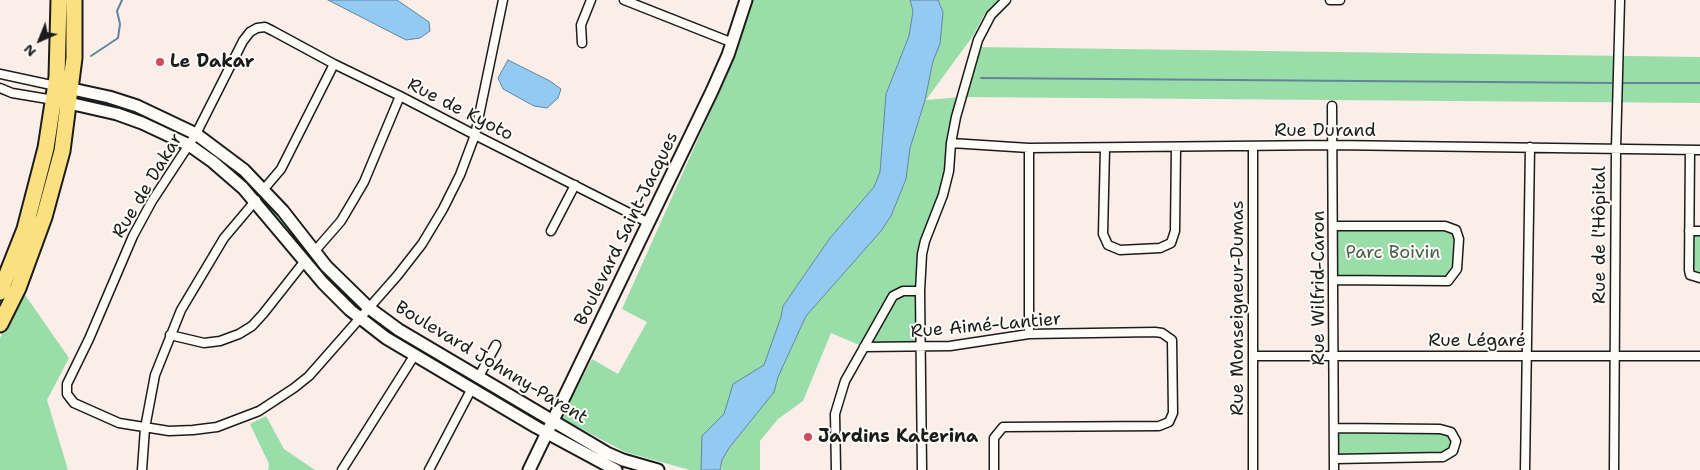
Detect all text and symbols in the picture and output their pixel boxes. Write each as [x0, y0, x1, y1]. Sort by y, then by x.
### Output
north arrow [15, 15, 65, 65]
text: N [19, 40, 40, 61]
place label: Le Dakar [170, 51, 254, 73]
marker: Le Dakar [154, 56, 166, 68]
street label: Rue de Kyoto [403, 74, 517, 146]
street label: Rue Durand [1274, 120, 1376, 142]
street label: Boulevard Saint-Jacques [571, 129, 683, 329]
street label: Rue de Dakar [108, 130, 188, 242]
street label: Rue de l'Hôpital [1589, 166, 1611, 304]
street label: Rue Monseigneur-Dumas [1227, 200, 1249, 416]
street label: Rue Wilfrid-Caron [1308, 211, 1330, 365]
park label: Parc Boivin [1346, 242, 1440, 264]
street label: Boulevard Johnny-Parent [391, 297, 591, 429]
street label: Rue Aimé-Lantier [910, 309, 1062, 343]
street label: Rue Légaré [1428, 330, 1526, 352]
place label: Jardins Katerina [818, 426, 978, 448]
marker: Jardins Katerina [802, 431, 814, 443]

